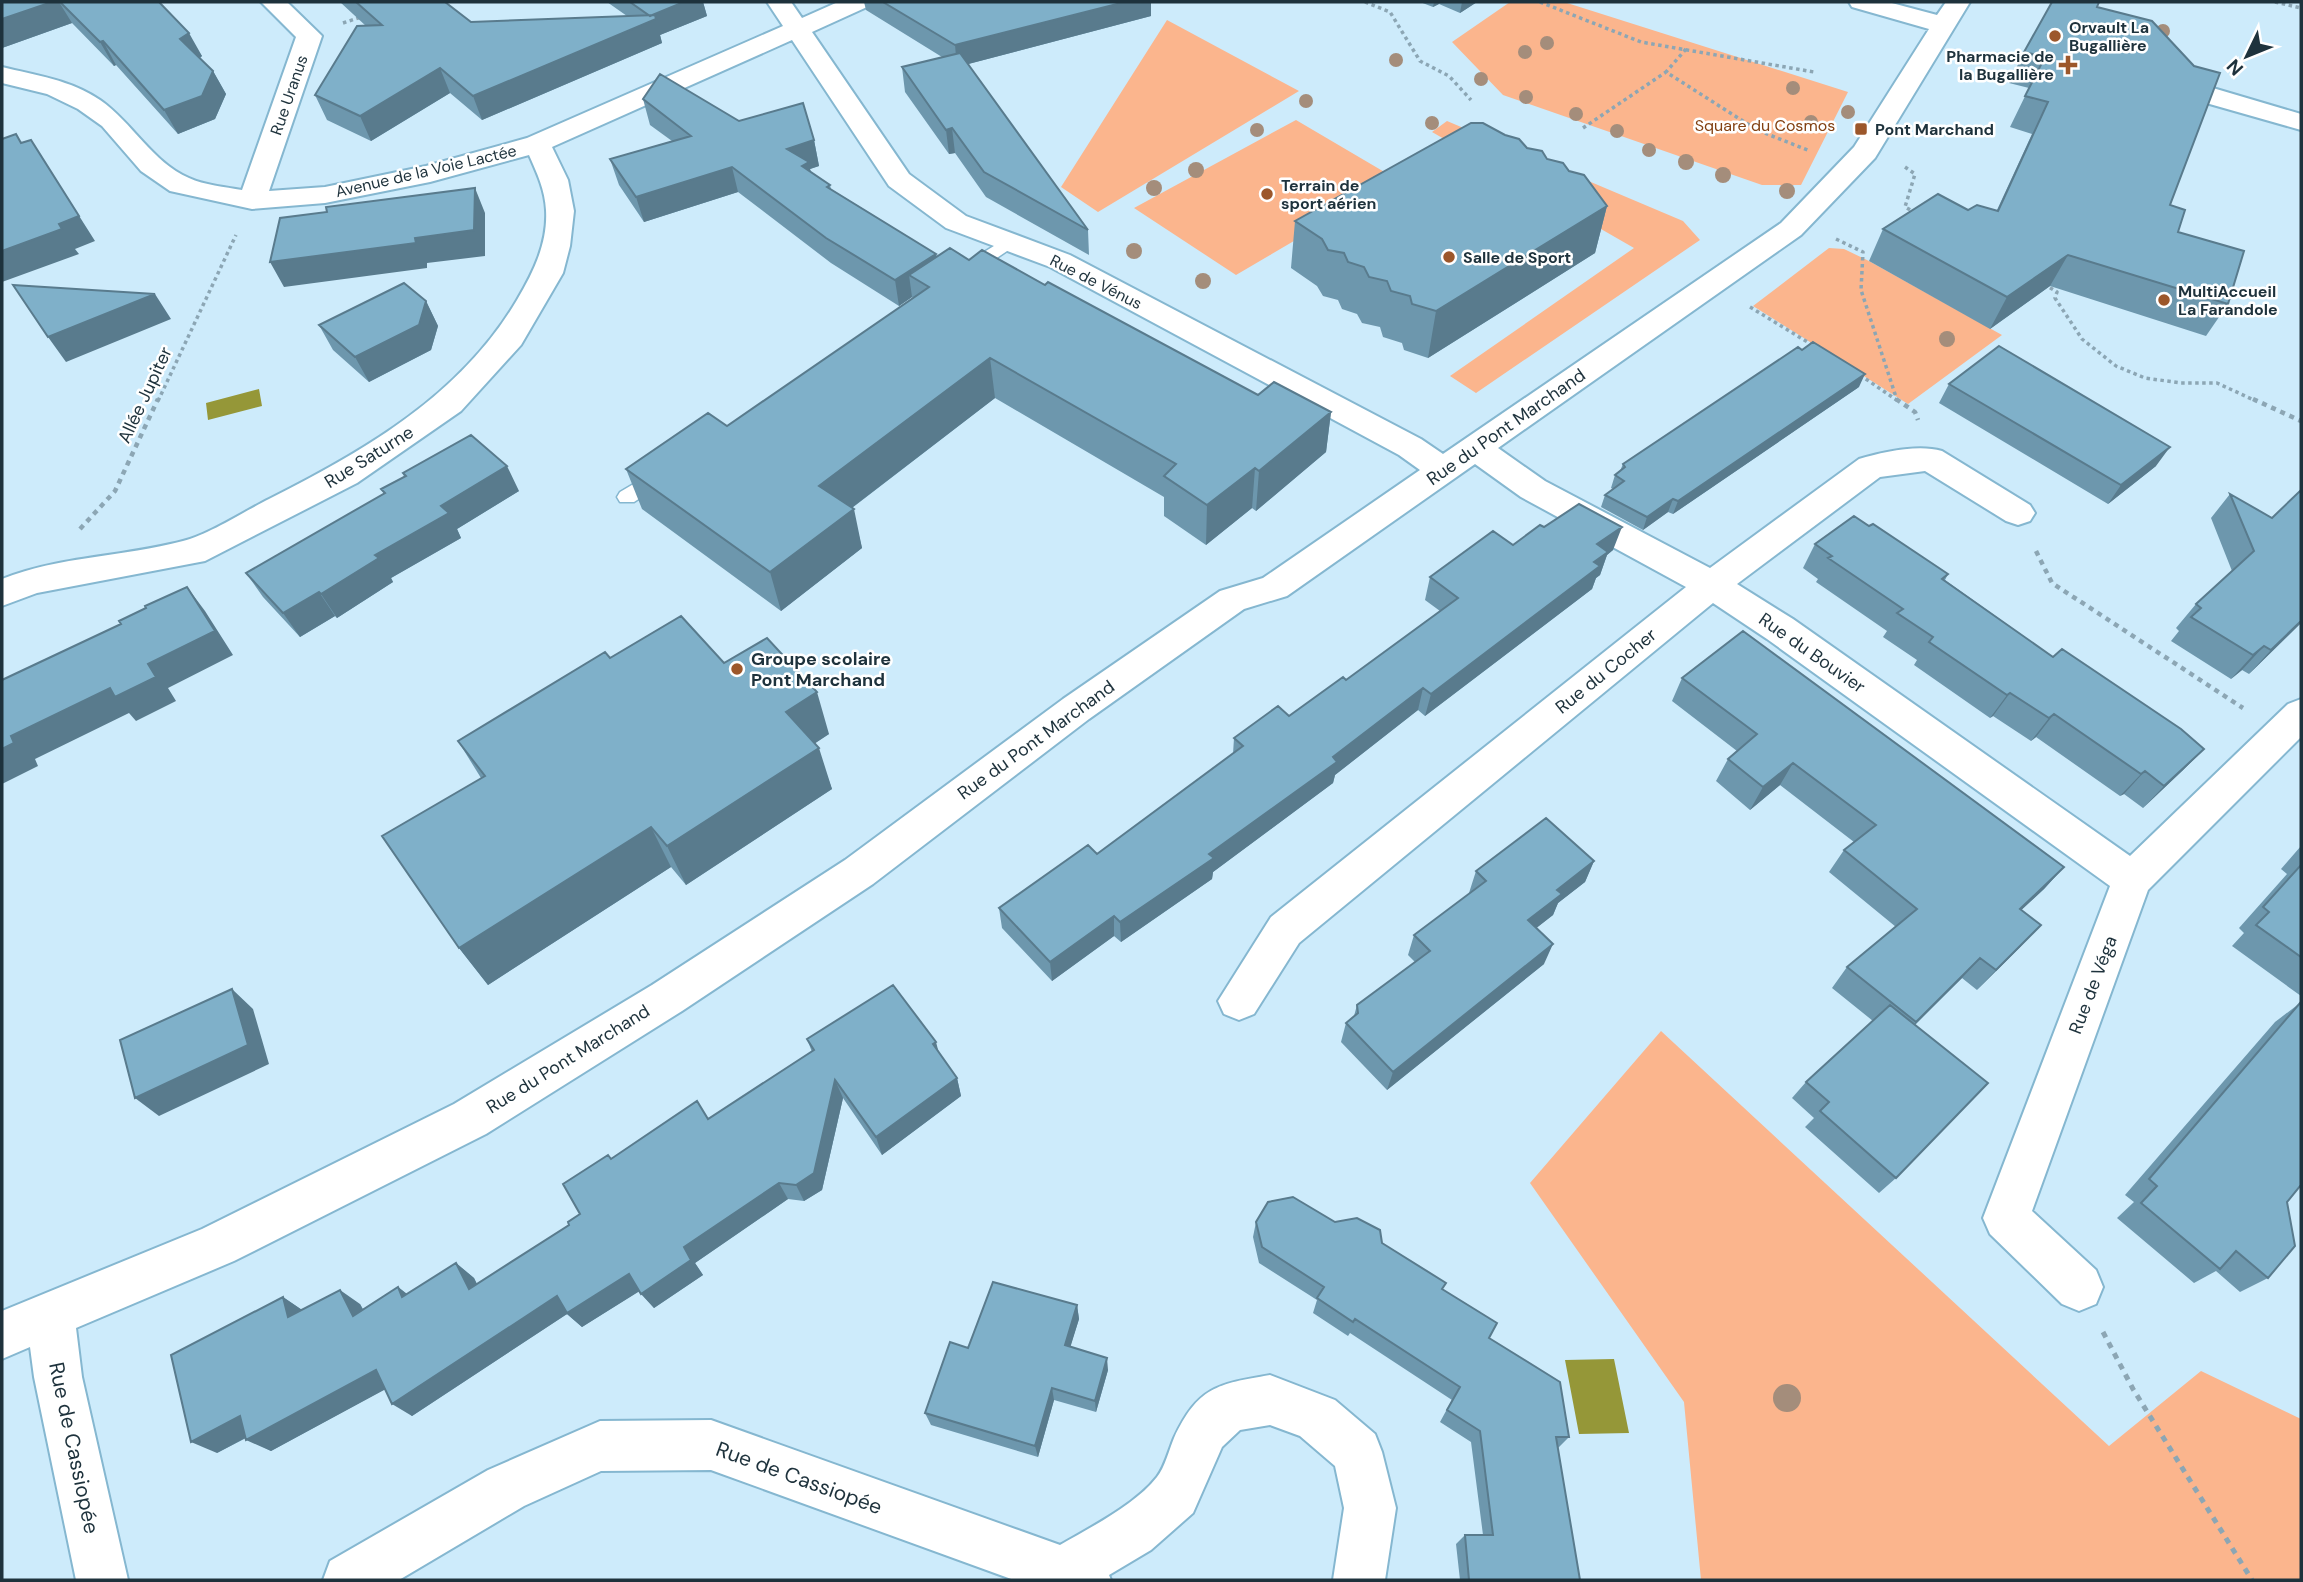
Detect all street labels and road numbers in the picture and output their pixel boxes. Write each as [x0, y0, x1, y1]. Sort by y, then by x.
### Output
street label: Rue Uranus [265, 52, 313, 138]
street label: Avenue de la Voie Lactée [333, 140, 519, 202]
street label: Rue de Vénus [1046, 250, 1146, 314]
street label: Allée Jupiter [112, 343, 178, 447]
street label: Rue du Pont Marchand [1422, 363, 1590, 491]
street label: Rue Saturne [320, 420, 418, 494]
street label: Rue du Bouvier [1754, 607, 1870, 699]
street label: Rue du Cocher [1550, 623, 1662, 719]
street label: Rue du Pont Marchand [953, 675, 1119, 805]
street label: Rue de Véga [2063, 933, 2123, 1037]
street label: Rue du Pont Marchand [482, 999, 654, 1119]
street label: Rue de Cassiopée [42, 1360, 106, 1536]
street label: Rue de Cassiopée [712, 1435, 886, 1521]

